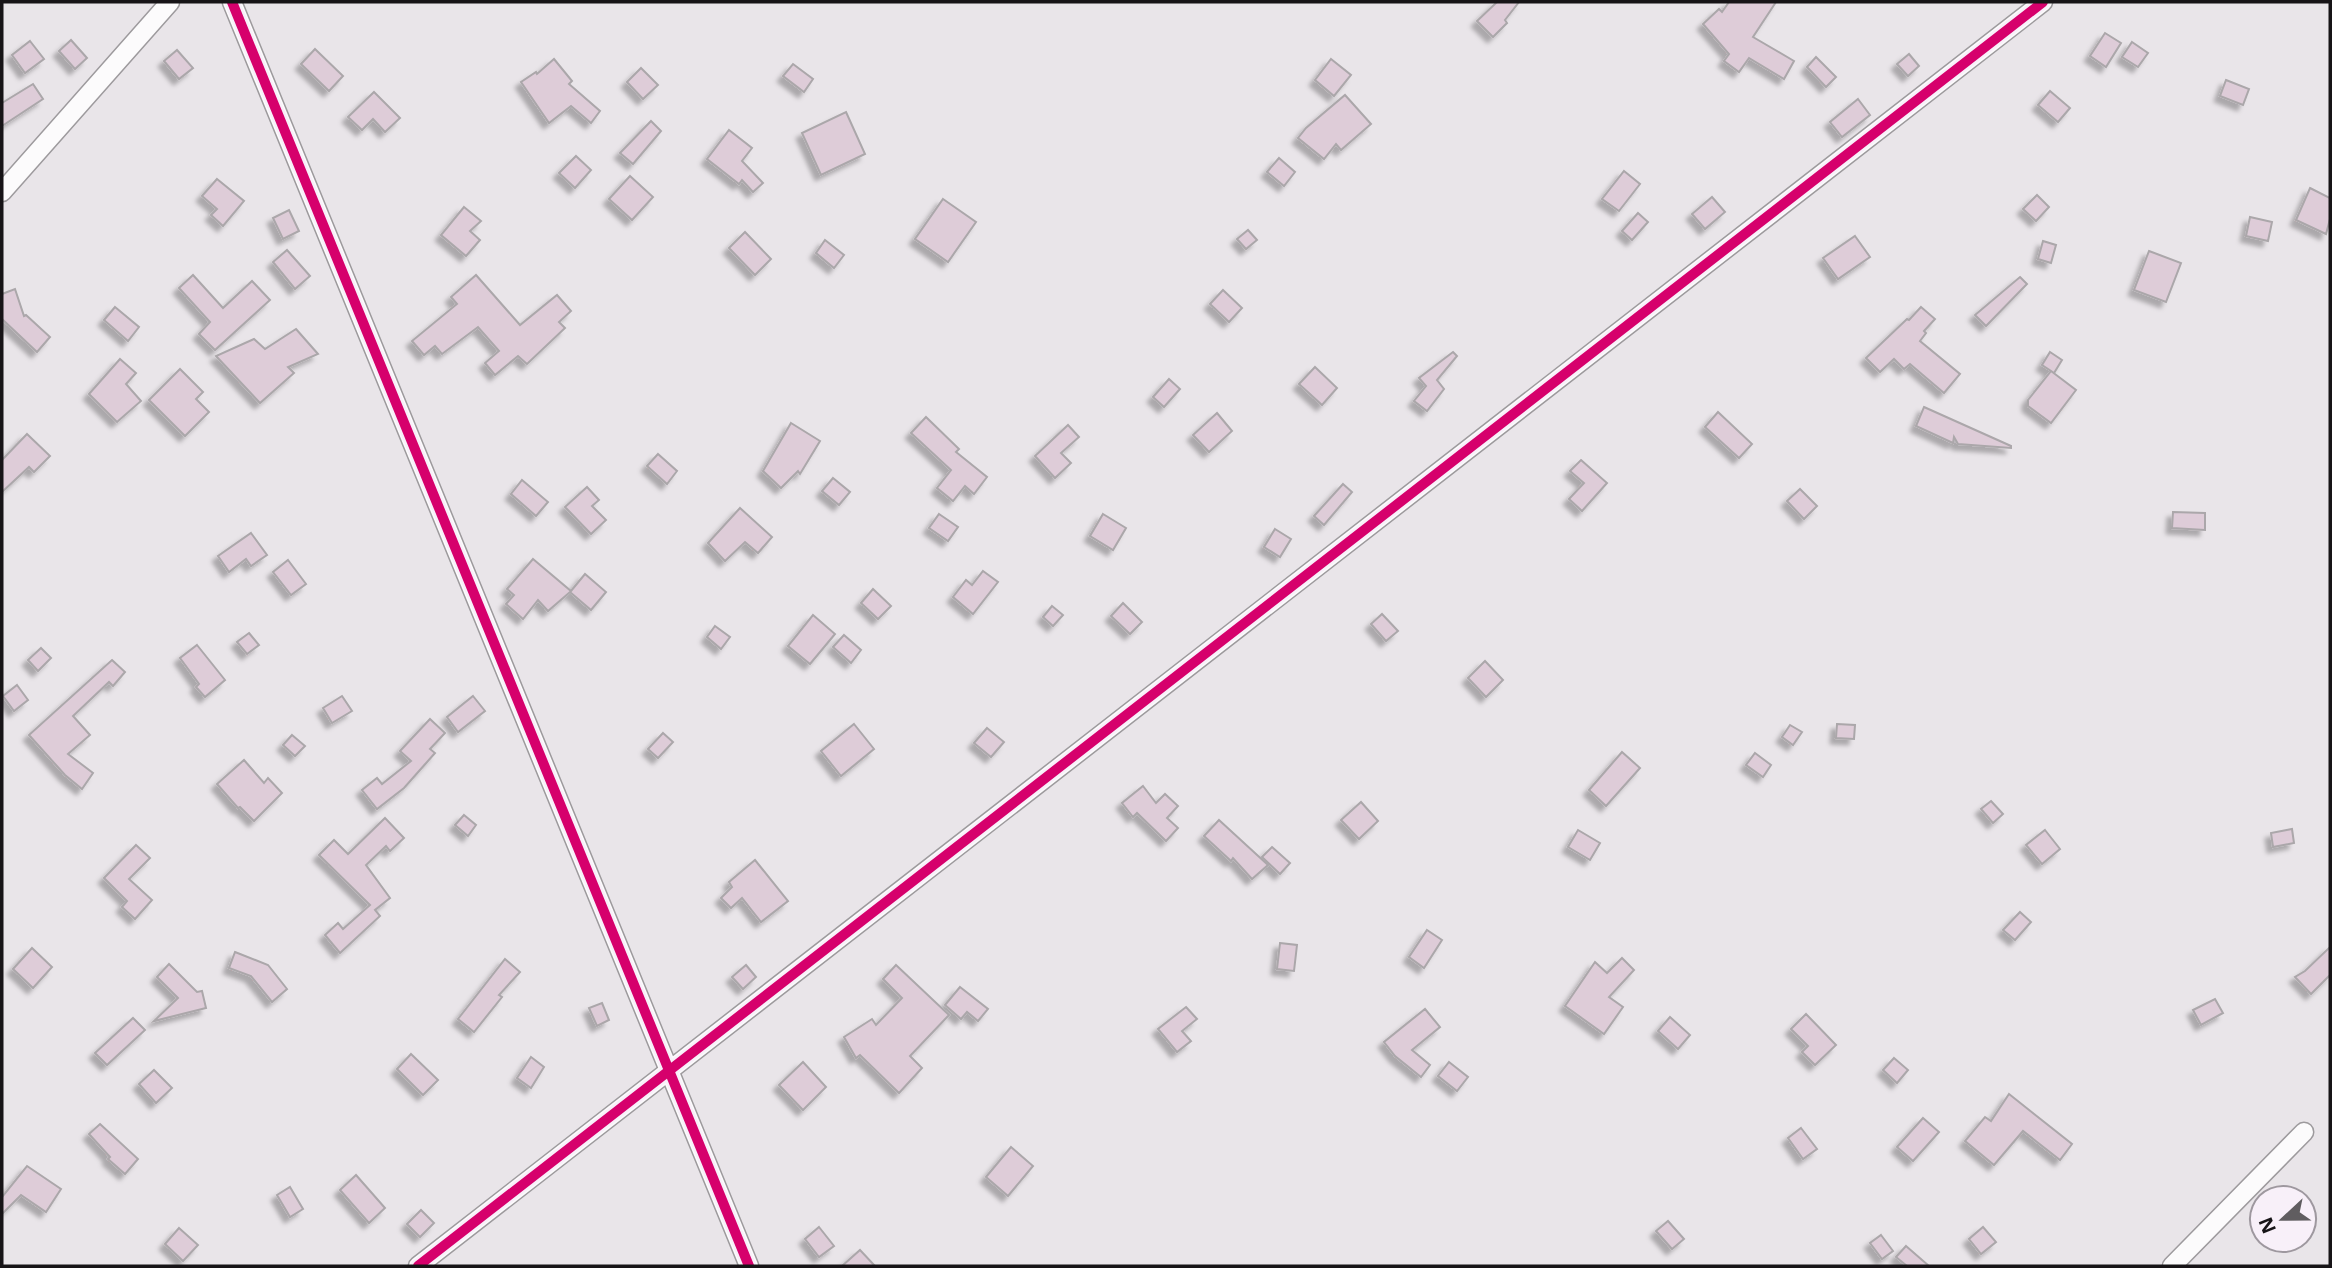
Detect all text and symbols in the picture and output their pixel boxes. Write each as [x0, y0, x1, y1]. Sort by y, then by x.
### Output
north arrow [2248, 1184, 2318, 1254]
text: N [2252, 1213, 2282, 1237]

